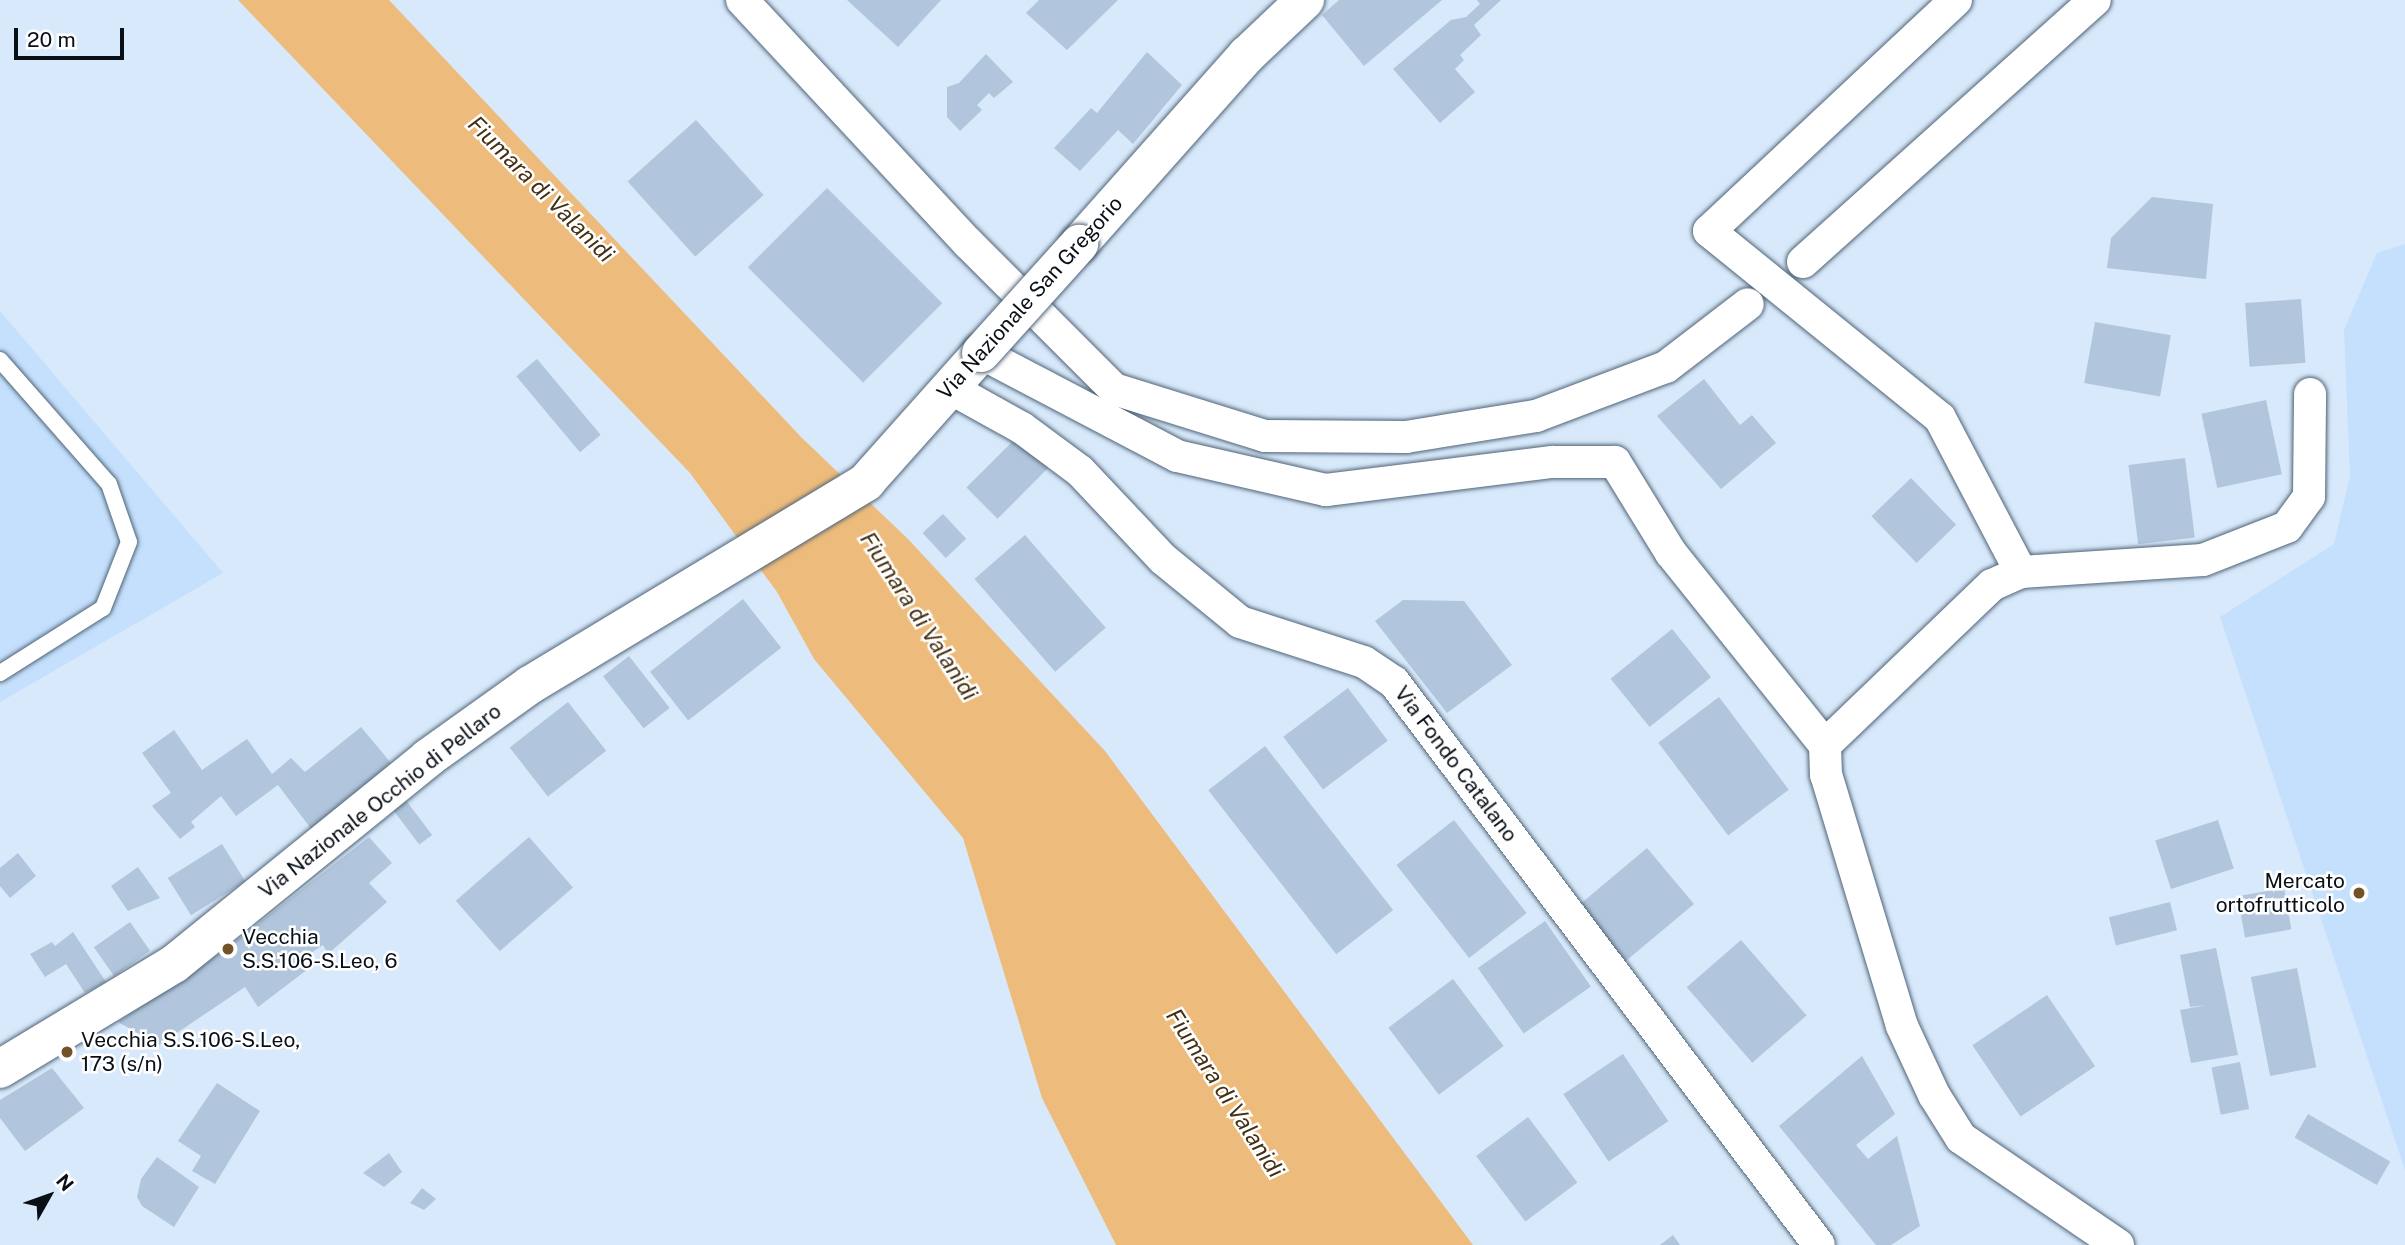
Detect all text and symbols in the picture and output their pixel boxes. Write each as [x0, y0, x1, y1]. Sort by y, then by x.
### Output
scale bar [18, 14, 128, 58]
text: 20 m [27, 27, 76, 52]
water label: Fiumara di Valanidi [462, 110, 620, 268]
street label: Via Nazionale San Gregorio [932, 191, 1128, 405]
water label: Fiumara di Valanidi [854, 526, 984, 706]
street label: Via Fondo Catalano [1389, 681, 1523, 847]
street label: Via Nazionale Occhio di Pellaro [254, 698, 506, 904]
place label: Mercato ortofrutticolo [2216, 868, 2345, 918]
marker: Mercato ortofrutticolo [2351, 885, 2367, 901]
place label: Vecchia S.S.106-S.Leo, 6 [242, 924, 398, 974]
marker: Vecchia S.S.106-S.Leo, 6 [220, 941, 236, 957]
water label: Fiumara di Valanidi [1160, 1003, 1290, 1183]
place label: Vecchia S.S.106-S.Leo, 173 (s/n) [81, 1027, 300, 1077]
marker: Vecchia S.S.106-S.Leo, 173 (s/n) [59, 1044, 75, 1060]
north arrow [14, 1161, 84, 1231]
text: N [52, 1170, 78, 1195]

